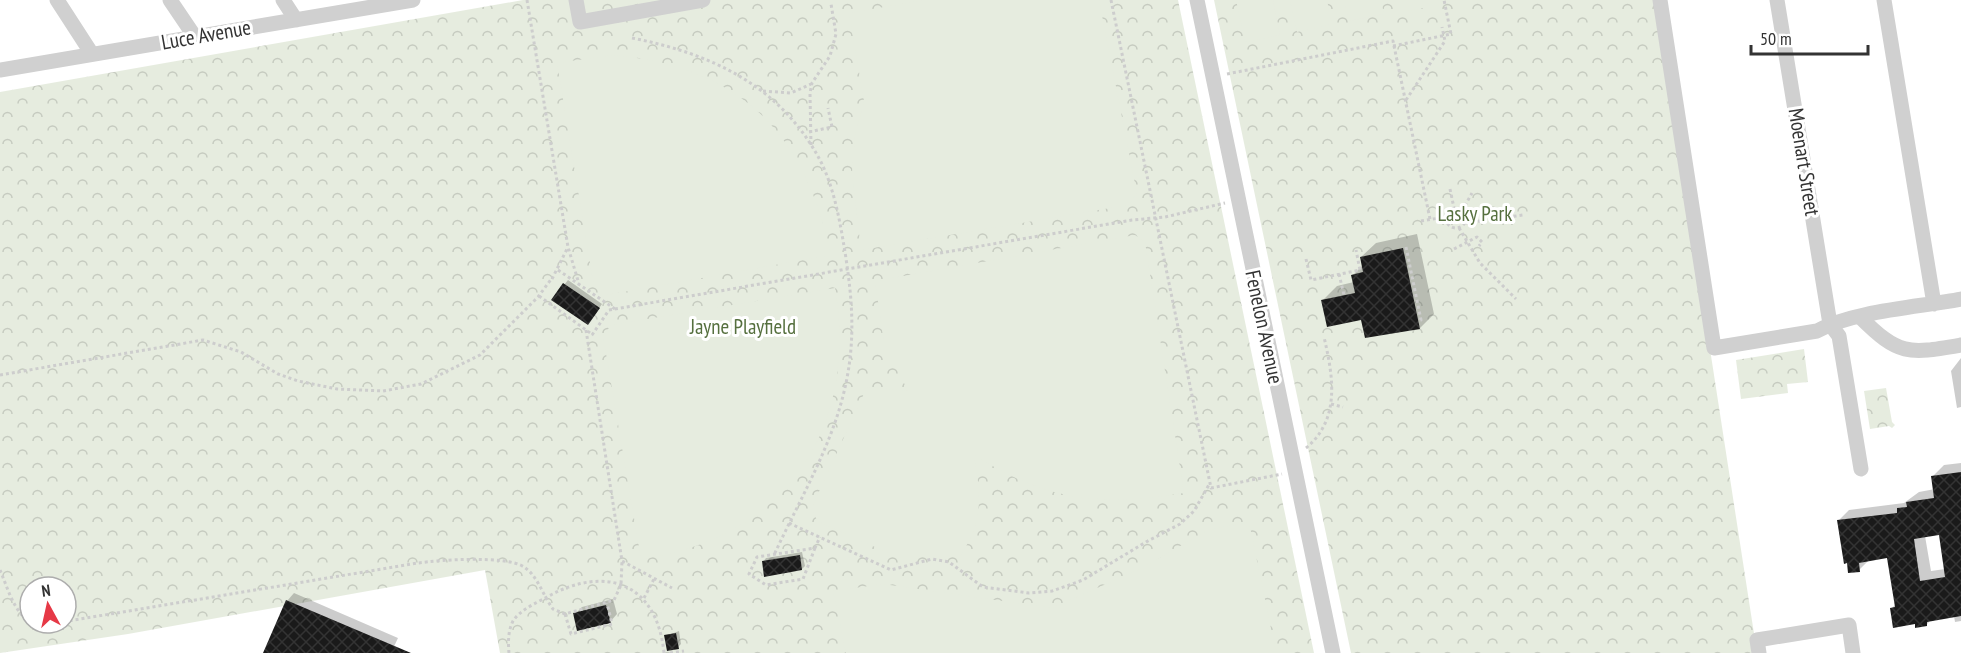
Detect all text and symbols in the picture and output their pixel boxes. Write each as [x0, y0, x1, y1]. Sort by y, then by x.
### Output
street label: Luce Avenue [159, 13, 253, 56]
scale bar [1751, 18, 1868, 56]
text: 50 m [1760, 27, 1792, 50]
street label: Moenart Street [1783, 106, 1826, 218]
park label: Lasky Park [1437, 200, 1513, 227]
street label: Fenelon Avenue [1239, 268, 1290, 386]
park label: Jayne Playfield [689, 313, 796, 340]
north arrow [18, 575, 78, 635]
text: N [40, 580, 52, 601]

